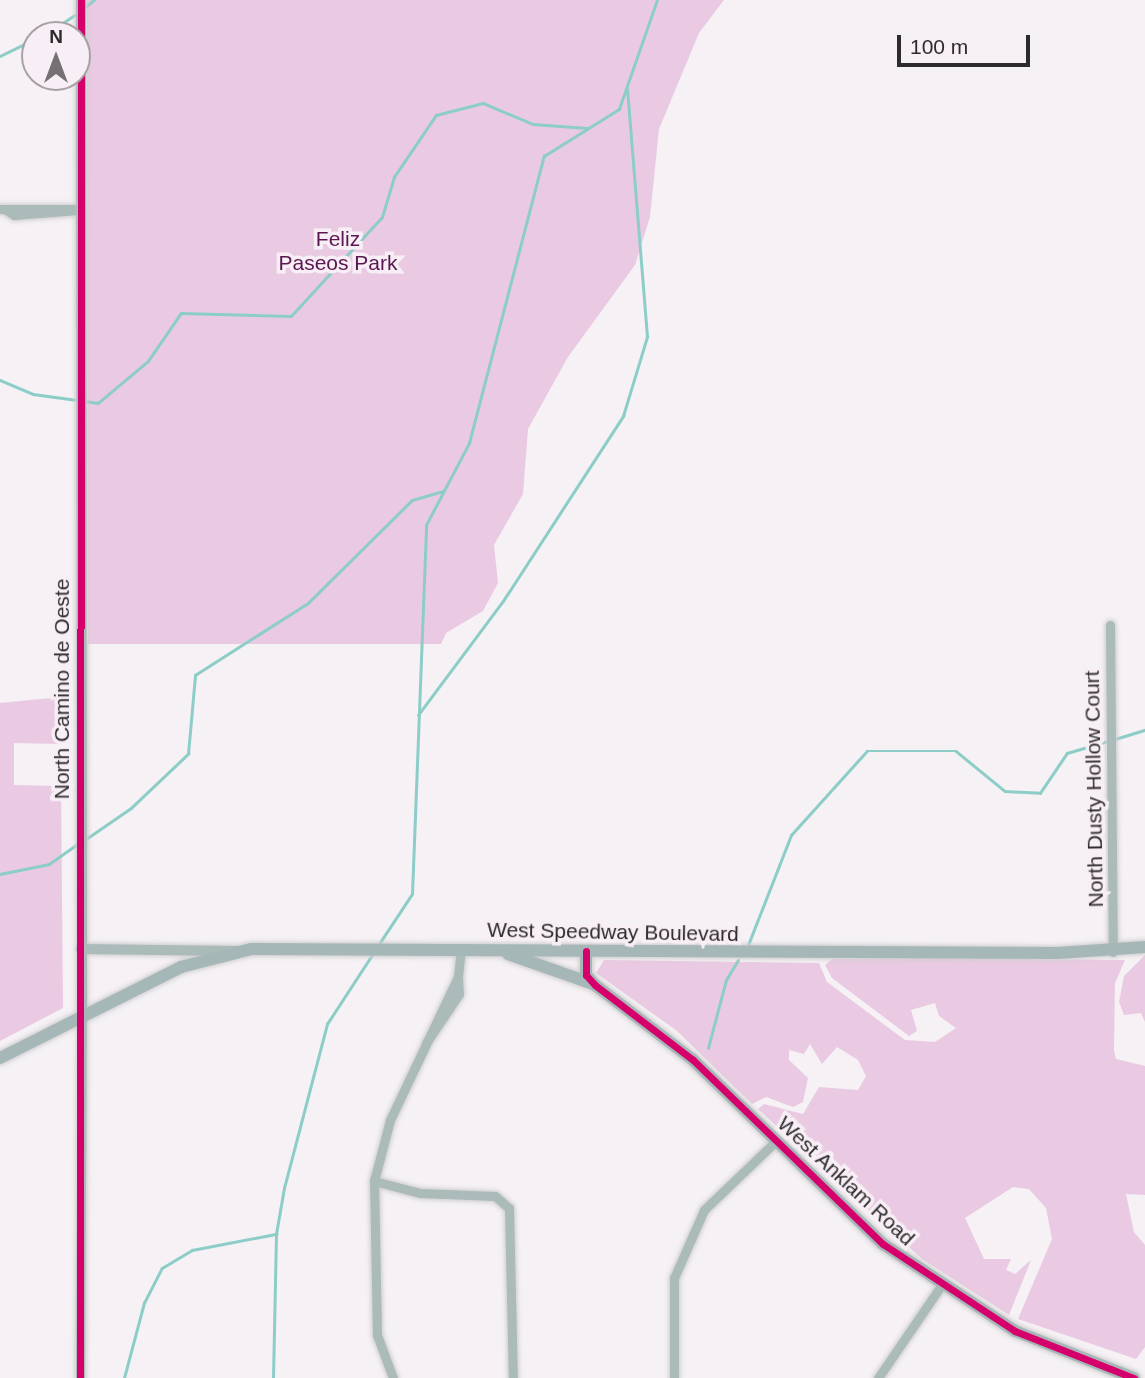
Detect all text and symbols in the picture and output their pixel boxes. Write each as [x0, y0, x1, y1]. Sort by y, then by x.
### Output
north arrow [21, 21, 91, 91]
scale bar [900, 21, 1033, 65]
text: N [49, 26, 63, 47]
text: 100 m [910, 35, 968, 58]
park label: Feliz Paseos Park [278, 226, 398, 276]
street label: North Camino de Oeste [49, 579, 75, 799]
street label: North Dusty Hollow Court [1079, 670, 1109, 908]
street label: West Speedway Boulevard [487, 917, 739, 947]
street label: West Anklam Road [772, 1111, 920, 1251]

